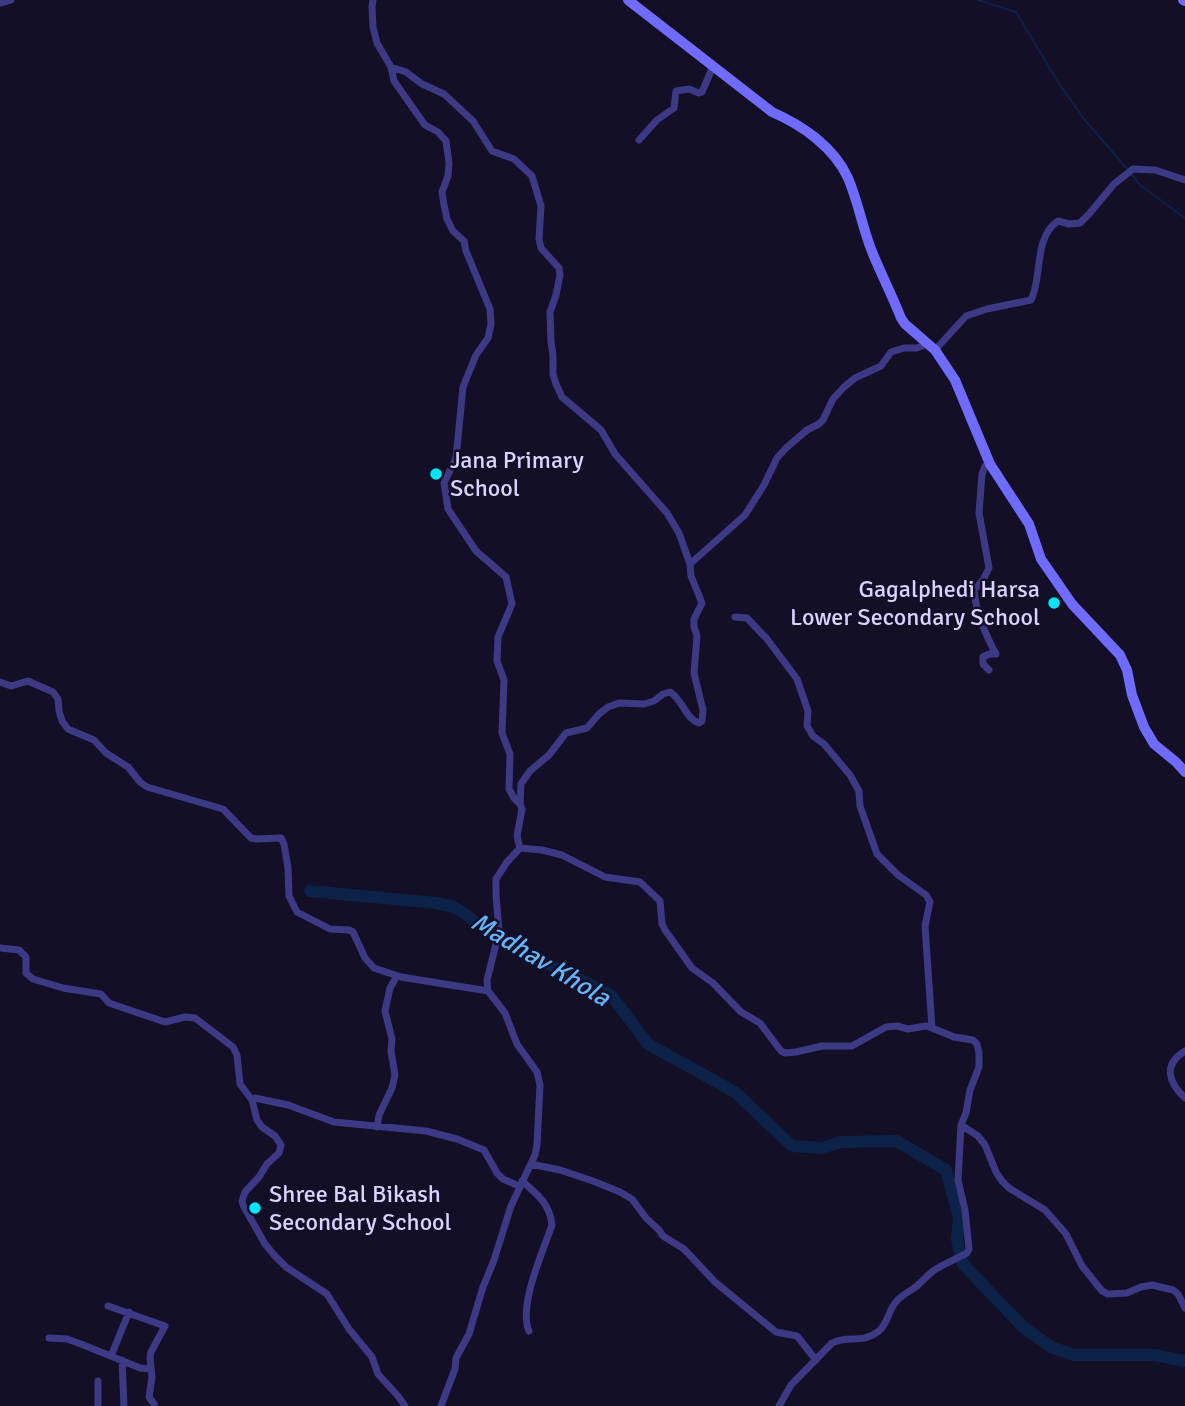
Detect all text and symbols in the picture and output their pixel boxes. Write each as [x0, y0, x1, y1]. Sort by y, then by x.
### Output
place label: Jana Primary School [450, 445, 584, 503]
marker: Jana Primary School [428, 466, 444, 482]
place label: Gagalphedi Harsa Lower Secondary School [790, 574, 1040, 632]
marker: Gagalphedi Harsa Lower Secondary School [1046, 595, 1062, 611]
water label: Madhav Khola [465, 906, 616, 1014]
place label: Shree Bal Bikash Secondary School [269, 1179, 452, 1237]
marker: Shree Bal Bikash Secondary School [247, 1200, 263, 1216]

